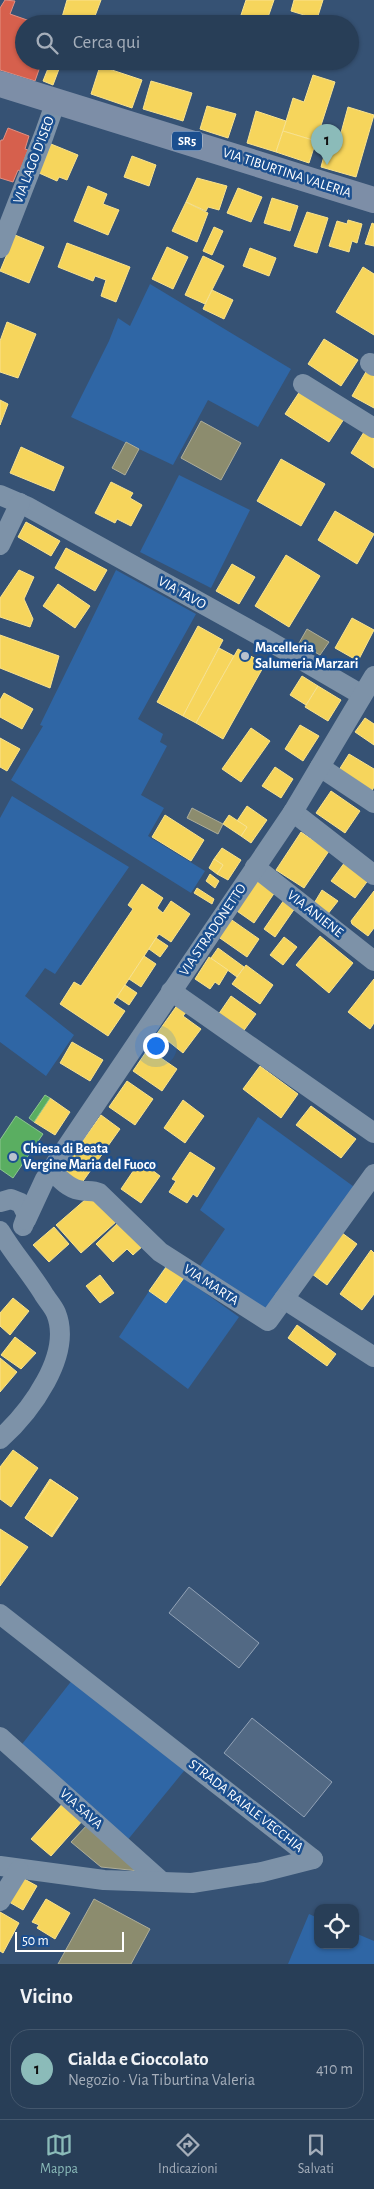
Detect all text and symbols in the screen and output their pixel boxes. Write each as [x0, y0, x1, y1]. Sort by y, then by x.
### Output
search box [15, 15, 359, 70]
icon: search [33, 29, 61, 57]
text: Cerca qui [73, 33, 140, 52]
street label: VIA LAGO D'ISEO [11, 114, 57, 206]
pin: 1 [311, 124, 343, 165]
road number: SR5 [172, 132, 202, 150]
street label: VIA TIBURTINA VALERIA [221, 146, 353, 200]
street label: VIA TAVO [156, 574, 208, 612]
place label: Macelleria Salumeria Marzari [255, 641, 358, 671]
marker: Macelleria Salumeria Marzari [239, 650, 251, 662]
street label: VIA STRADONETTO [177, 881, 249, 978]
street label: VIA ANIENE [284, 888, 346, 940]
your location [143, 1033, 169, 1059]
place label: Chiesa di Beata Vergine Maria del Fuoco [23, 1142, 156, 1172]
marker: Chiesa di Beata Vergine Maria del Fuoco [7, 1151, 19, 1163]
street label: VIA MARTA [181, 1262, 241, 1308]
street label: STRADA RAIALE VECCHIA [186, 1757, 306, 1855]
street label: VIA SAVA [57, 1786, 105, 1832]
map controls [314, 1904, 359, 1949]
button: locate [314, 1904, 359, 1949]
scale bar [15, 1929, 124, 1952]
text: 50 m [22, 1934, 49, 1948]
text: Vicino [20, 1986, 73, 2007]
text: Cialda e Cioccolato [68, 2050, 209, 2069]
text: 1 [34, 2061, 40, 2077]
text: 410 m [316, 2061, 353, 2077]
text: Negozio · Via Tiburtina Valeria [68, 2072, 255, 2088]
tab: Mappa [40, 2131, 78, 2178]
tab: Indicazioni [158, 2131, 218, 2178]
tab: Salvati [298, 2131, 334, 2178]

